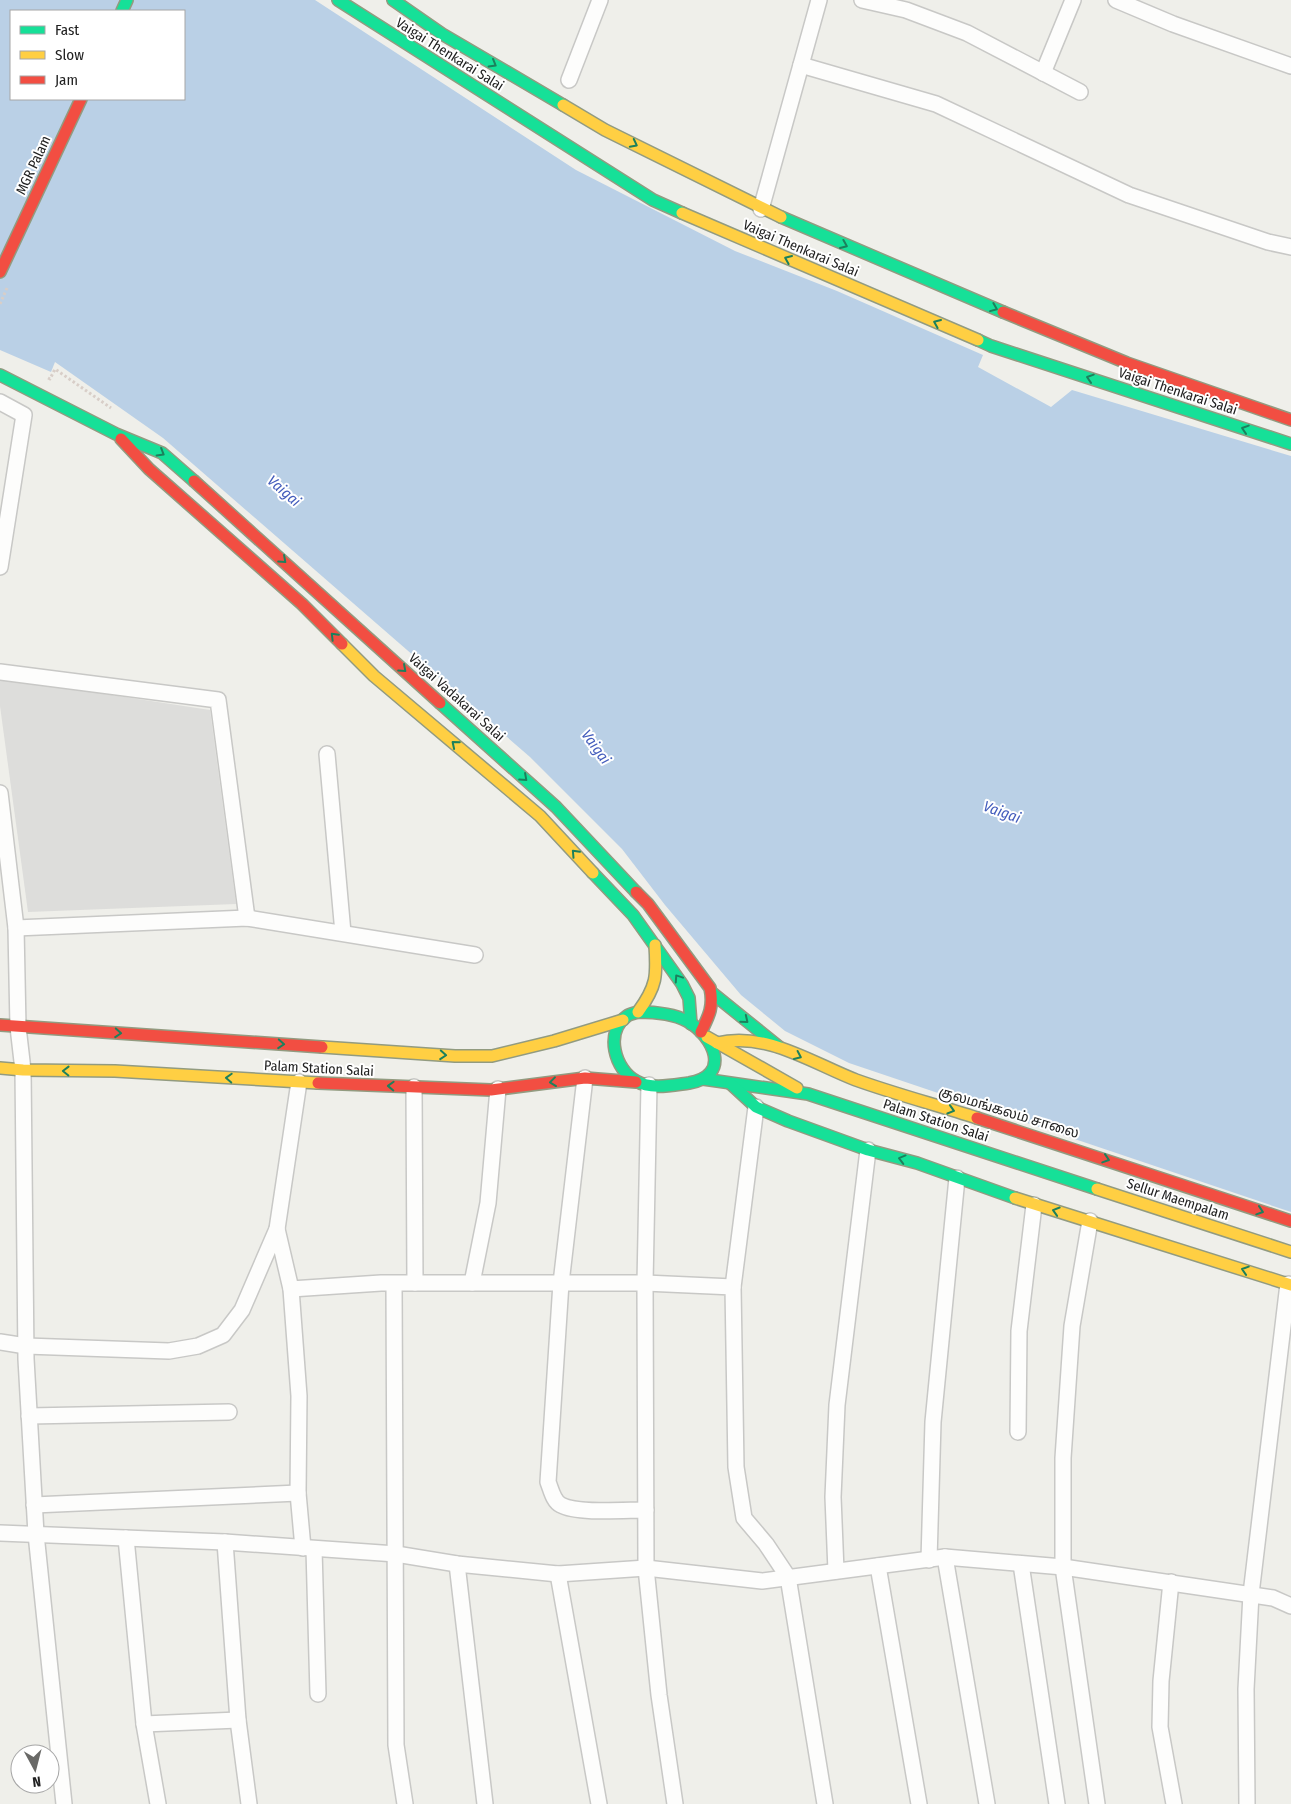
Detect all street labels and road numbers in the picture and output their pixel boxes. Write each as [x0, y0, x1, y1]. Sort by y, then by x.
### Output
street label: Vaigai Thenkarai Salai [393, 14, 507, 95]
street label: MGR Palam [12, 133, 55, 198]
street label: Vaigai Thenkarai Salai [740, 216, 861, 281]
street label: Vaigai Thenkarai Salai [1116, 364, 1239, 419]
street label: Vaigai Vadakarai Salai [405, 650, 508, 745]
street label: Palam Station Salai [264, 1057, 374, 1080]
street label: குலமங்கலம் சாலை [936, 1083, 1081, 1143]
street label: Palam Station Salai [881, 1095, 991, 1146]
street label: Sellur Maempalam [1125, 1175, 1231, 1224]

